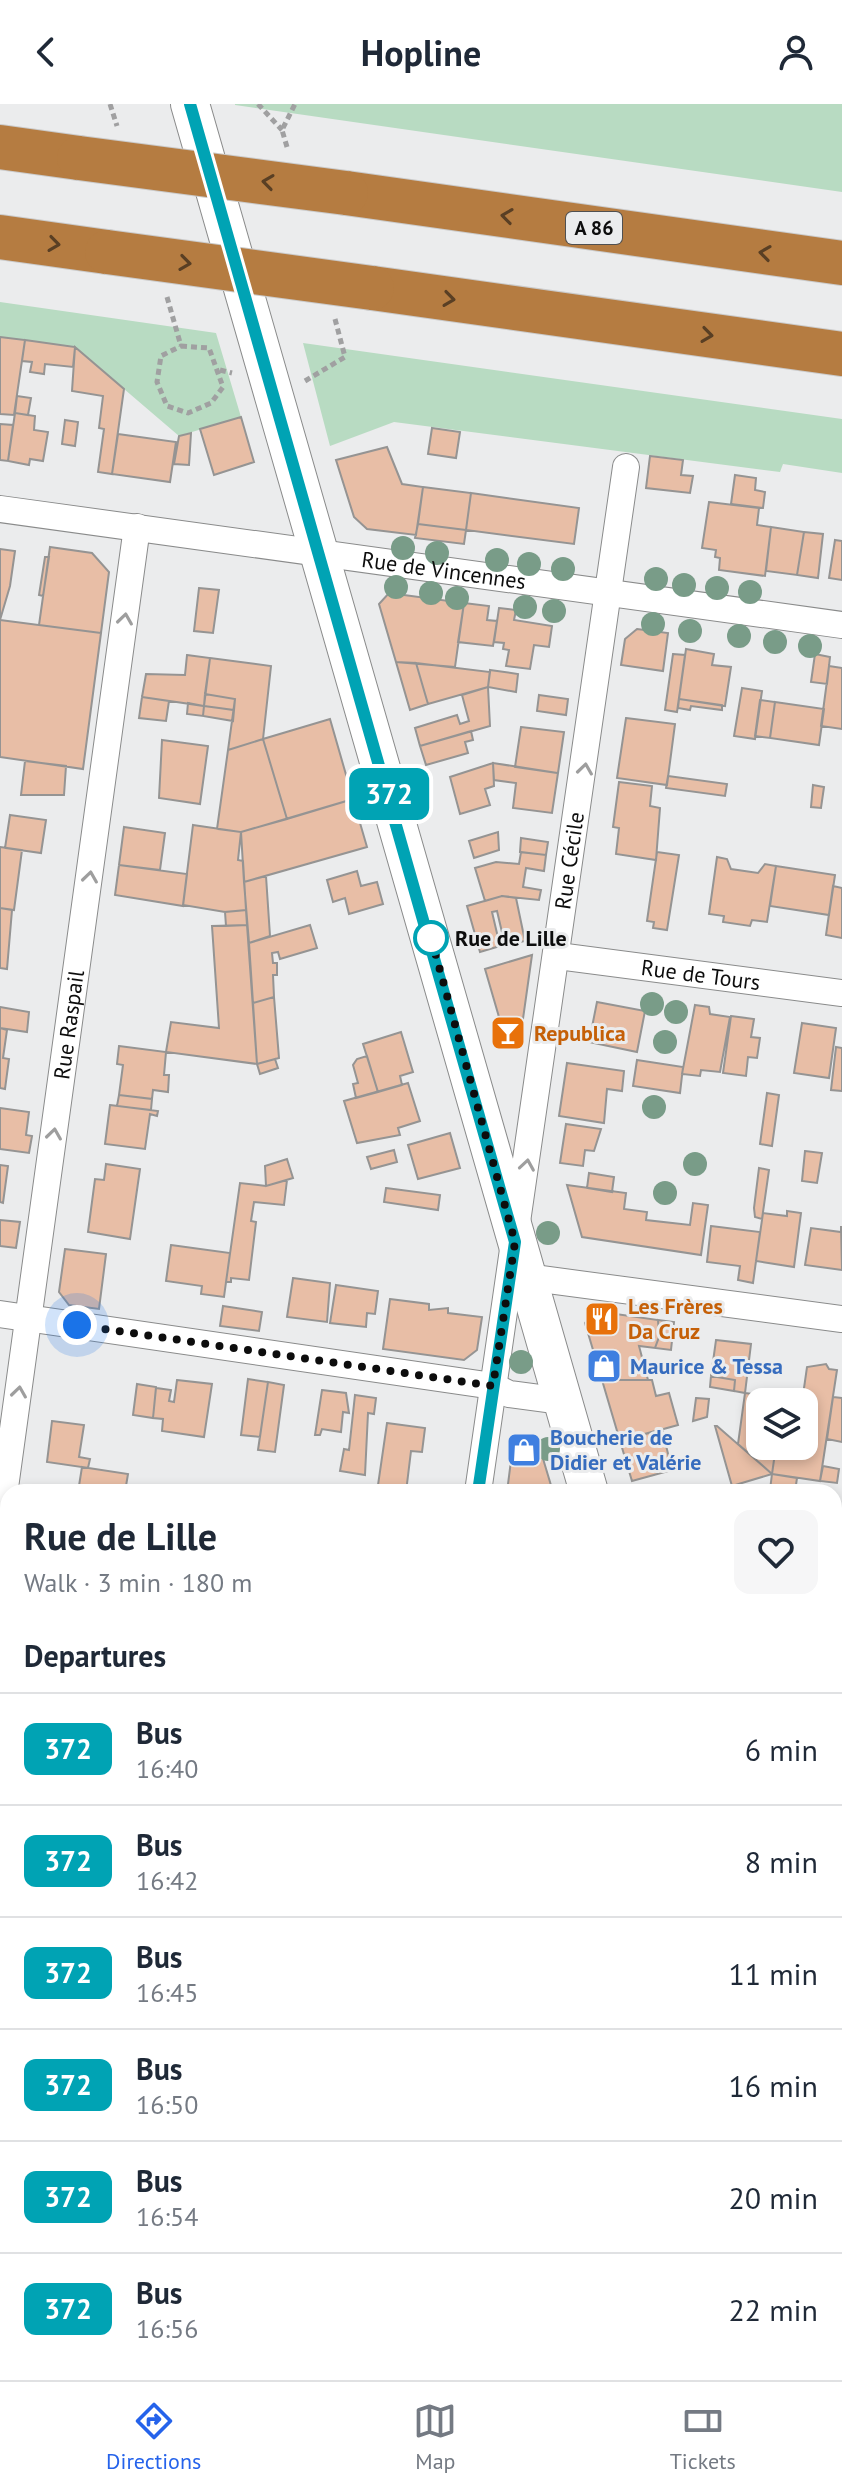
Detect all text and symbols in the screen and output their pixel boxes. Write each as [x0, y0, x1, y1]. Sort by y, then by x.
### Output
text: Hopline [361, 29, 481, 76]
icon: back [24, 30, 68, 74]
icon: person [774, 30, 818, 74]
one-way arrow [262, 174, 275, 191]
one-way arrow [500, 208, 514, 225]
road number: A 86 [566, 212, 622, 244]
one-way arrow [47, 235, 61, 252]
one-way arrow [758, 245, 772, 262]
one-way arrow [178, 254, 191, 271]
one-way arrow [443, 290, 456, 307]
one-way arrow [700, 326, 714, 343]
street label: Rue de Vincennes [360, 545, 528, 595]
one-way arrow [116, 612, 133, 626]
one-way arrow [576, 762, 593, 776]
line badge: 372 [343, 768, 435, 820]
text: 372 [365, 775, 413, 812]
street label: Rue Cécile [548, 810, 590, 911]
one-way arrow [81, 870, 98, 883]
marker: Rue de Lille [414, 921, 448, 955]
place label: Rue de Lille [455, 924, 567, 952]
street label: Rue de Tours [640, 953, 762, 996]
street label: Rue Raspail [47, 968, 90, 1081]
bar icon: Republica [489, 1014, 527, 1052]
place label: Republica [534, 1019, 626, 1047]
one-way arrow [45, 1127, 62, 1141]
one-way arrow [518, 1158, 535, 1172]
place label: Les Frères Da Cruz [628, 1292, 723, 1345]
restaurant icon: Les Frères Da Cruz [583, 1300, 621, 1338]
your location [57, 1305, 97, 1345]
shop icon: Maurice & Tessa [585, 1347, 623, 1385]
place label: Maurice & Tessa [630, 1352, 783, 1380]
one-way arrow [10, 1385, 27, 1399]
map controls [746, 1388, 818, 1460]
button: layers [746, 1388, 818, 1460]
place label: Boucherie de Didier et Valérie [550, 1423, 702, 1476]
shop icon: Boucherie de Didier et Valérie [505, 1431, 543, 1469]
button: heart [734, 1510, 818, 1594]
text: Rue de Lille [24, 1511, 217, 1560]
text: Walk · 3 min · 180 m [24, 1566, 252, 1599]
text: Departures [24, 1636, 166, 1675]
text: Bus [136, 1713, 183, 1752]
text: 372 [44, 1730, 92, 1767]
text: 6 min [745, 1730, 818, 1769]
text: 16:40 [136, 1752, 198, 1785]
text: Bus [136, 1825, 183, 1864]
text: 372 [44, 1842, 92, 1879]
text: 8 min [745, 1842, 818, 1881]
text: 16:42 [136, 1864, 198, 1897]
text: Bus [136, 1937, 183, 1976]
text: 372 [44, 1954, 92, 1991]
text: 11 min [728, 1954, 818, 1993]
text: 16:45 [136, 1976, 198, 2009]
text: Bus [136, 2049, 183, 2088]
text: 372 [44, 2066, 92, 2103]
text: 16 min [728, 2066, 818, 2105]
text: 16:50 [136, 2088, 198, 2121]
text: Bus [136, 2161, 183, 2200]
text: 372 [44, 2178, 92, 2215]
text: 20 min [728, 2178, 818, 2217]
text: 16:54 [136, 2200, 198, 2233]
text: Bus [136, 2273, 183, 2312]
text: 372 [44, 2290, 92, 2327]
text: 22 min [728, 2290, 818, 2329]
text: 16:56 [136, 2312, 198, 2345]
tab: Directions [106, 2399, 201, 2475]
tab: Map [413, 2399, 457, 2475]
tab: Tickets [670, 2399, 736, 2475]

